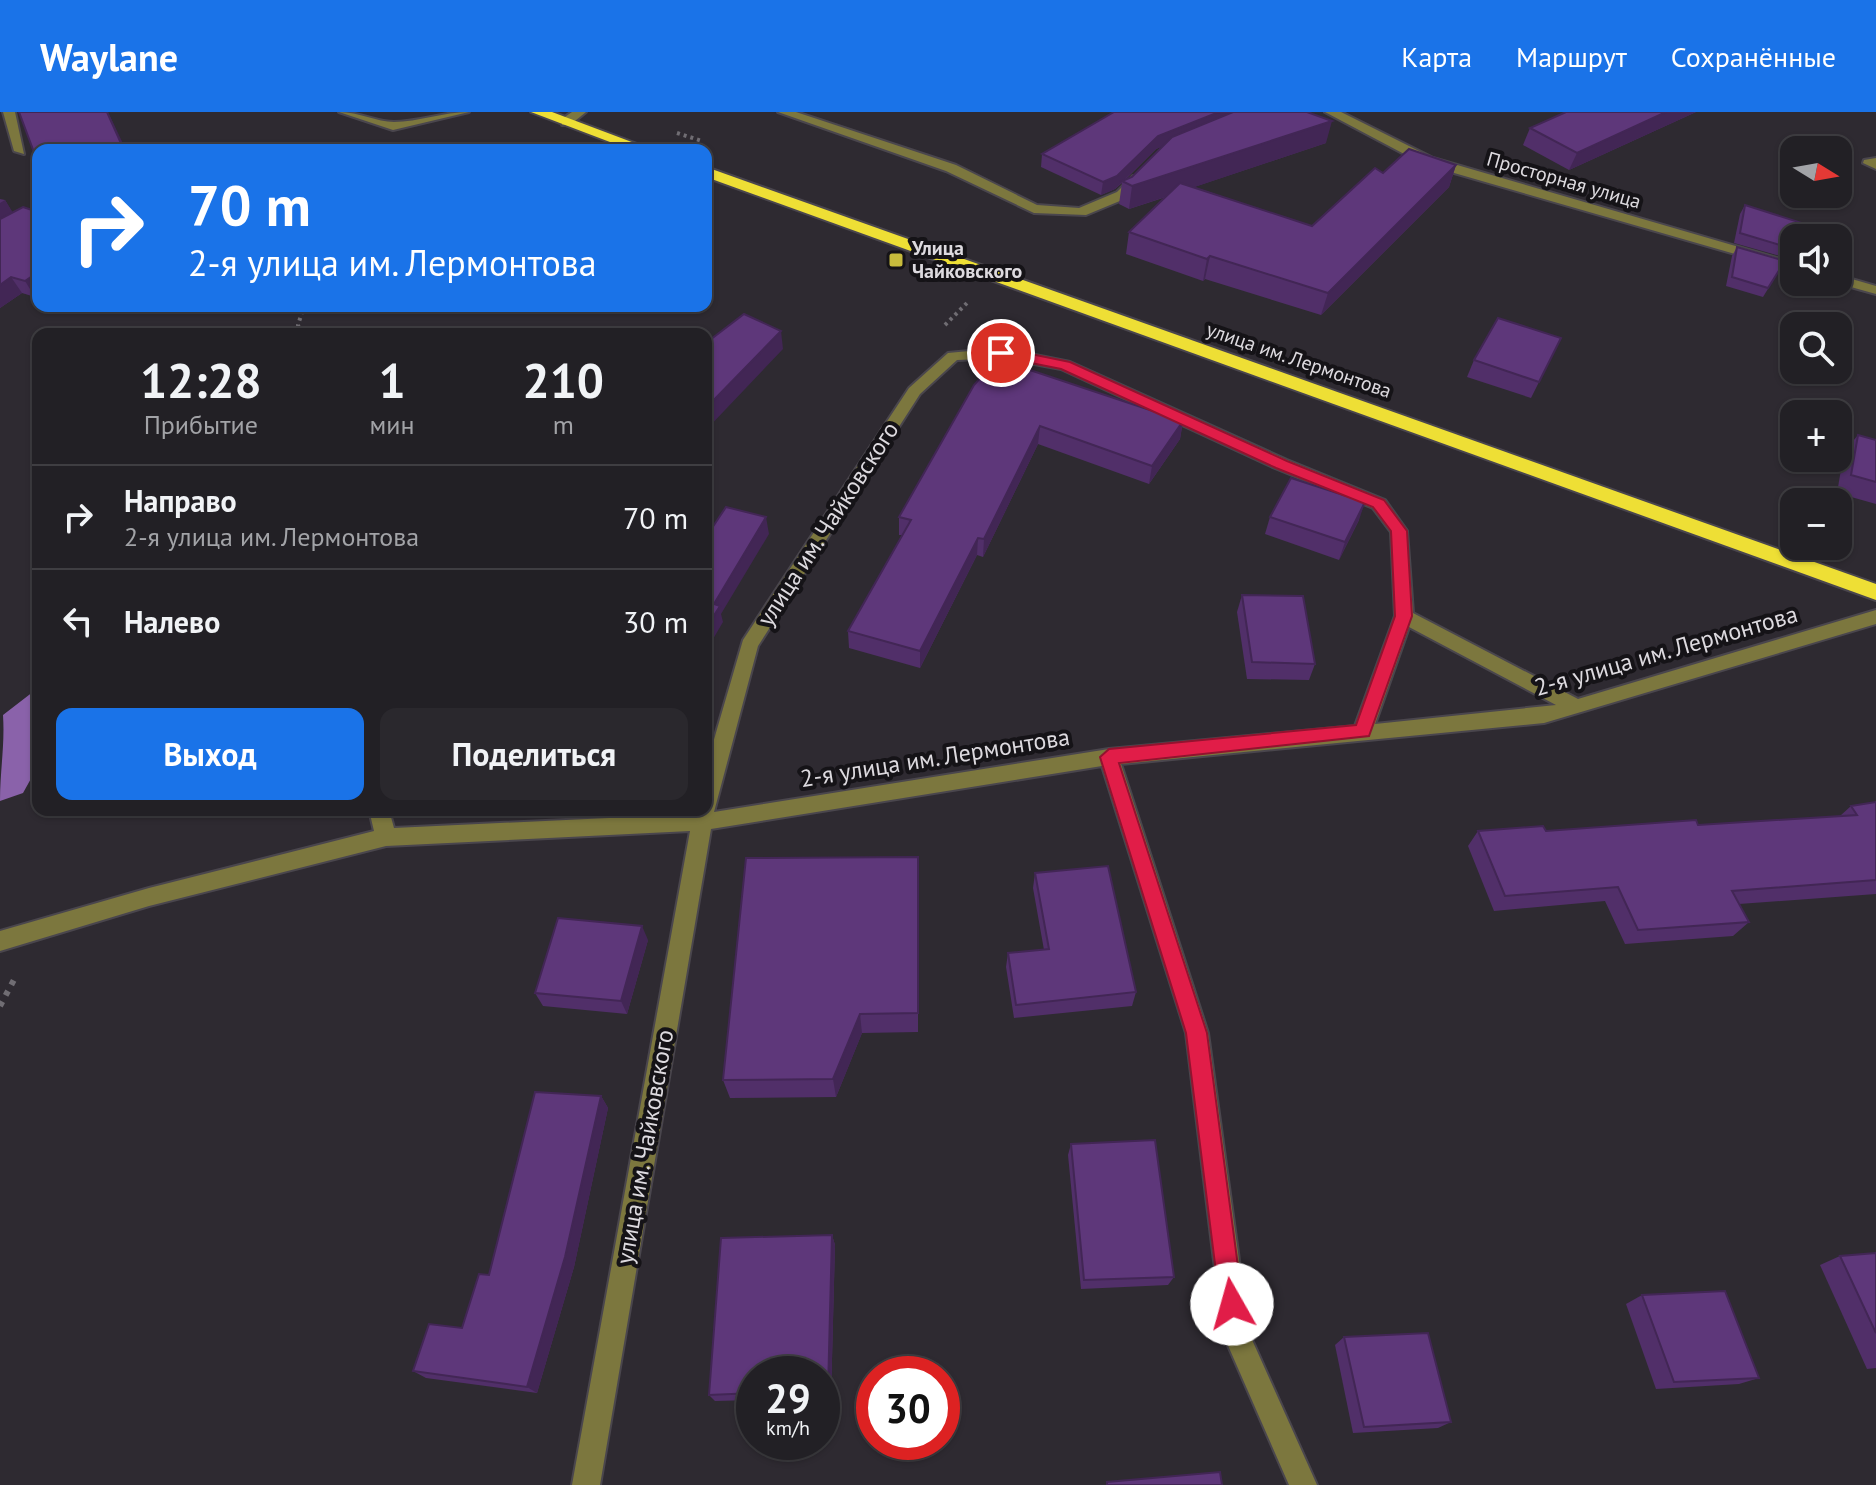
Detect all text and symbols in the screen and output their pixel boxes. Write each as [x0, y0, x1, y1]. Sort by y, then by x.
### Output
text: Waylane [40, 32, 178, 81]
text: Карта [1401, 38, 1472, 75]
text: Маршрут [1516, 38, 1627, 75]
text: Сохранённые [1671, 38, 1836, 75]
north arrow [1780, 136, 1852, 208]
map controls [1780, 136, 1852, 560]
street label: Просторная улица [1484, 146, 1644, 214]
text: 70 m [188, 169, 311, 241]
icon: right [56, 176, 160, 280]
button: sound [1780, 224, 1852, 296]
place label: Улица Чайковского [911, 235, 1023, 284]
text: 2-я улица им. Лермонтова [188, 239, 597, 286]
marker: Улица Чайковского [887, 251, 905, 269]
button: search [1780, 312, 1852, 384]
street label: улица им. Лермонтова [1203, 316, 1395, 404]
pin [967, 319, 1035, 387]
icon: arrive [979, 331, 1023, 375]
text: 12:28 [140, 349, 262, 411]
text: 1 [378, 349, 406, 411]
text: 210 [522, 349, 604, 411]
button: + [1780, 400, 1852, 472]
text: Прибытие [144, 408, 258, 441]
text: мин [370, 408, 415, 441]
text: m [553, 408, 574, 441]
street label: улица им. Чайковского [750, 416, 905, 632]
text: Направо [124, 481, 237, 520]
button: − [1780, 488, 1852, 560]
icon: right [56, 495, 100, 539]
text: 70 m [623, 498, 688, 537]
text: 2-я улица им. Лермонтова [124, 520, 419, 553]
street label: 2-я улица им. Лермонтова [1531, 598, 1801, 703]
icon: left [56, 599, 100, 643]
text: Налево [124, 602, 220, 641]
text: 30 m [623, 602, 688, 641]
button: Выход [56, 708, 364, 800]
button: Поделиться [380, 708, 688, 800]
street label: 2-я улица им. Лермонтова [798, 721, 1072, 794]
street label: улица им. Чайковского [609, 1027, 680, 1267]
position arrow [1190, 1262, 1274, 1346]
speed limit sign: 30 [856, 1356, 960, 1460]
text: 29 [765, 1372, 811, 1424]
text: km/h [766, 1415, 810, 1441]

